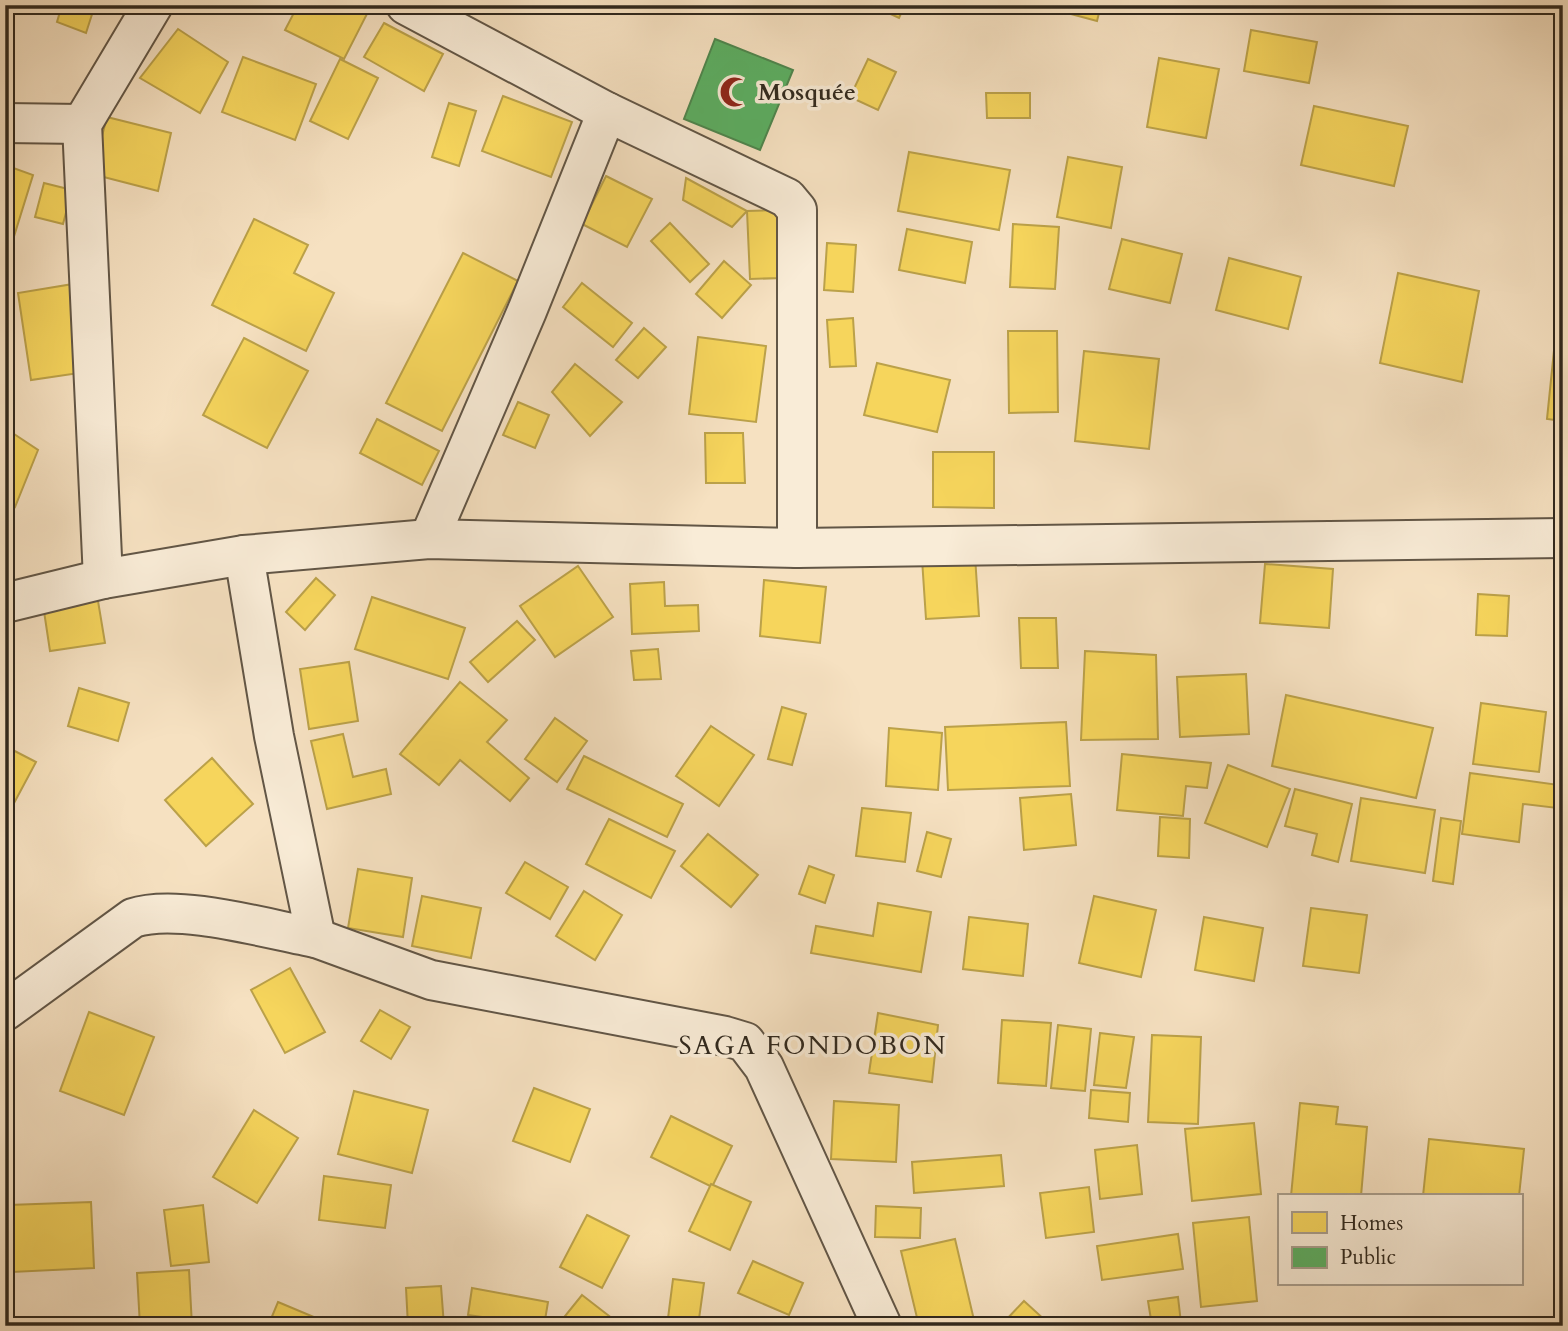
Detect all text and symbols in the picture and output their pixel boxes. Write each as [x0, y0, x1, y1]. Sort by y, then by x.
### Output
mosque icon: Mosquée [718, 75, 752, 109]
place label: Mosquée [758, 76, 856, 109]
district label: SAGA FONDOBON [679, 1028, 947, 1063]
legend [1278, 1194, 1522, 1286]
text: Homes [1340, 1209, 1403, 1238]
text: Public [1340, 1243, 1396, 1272]

